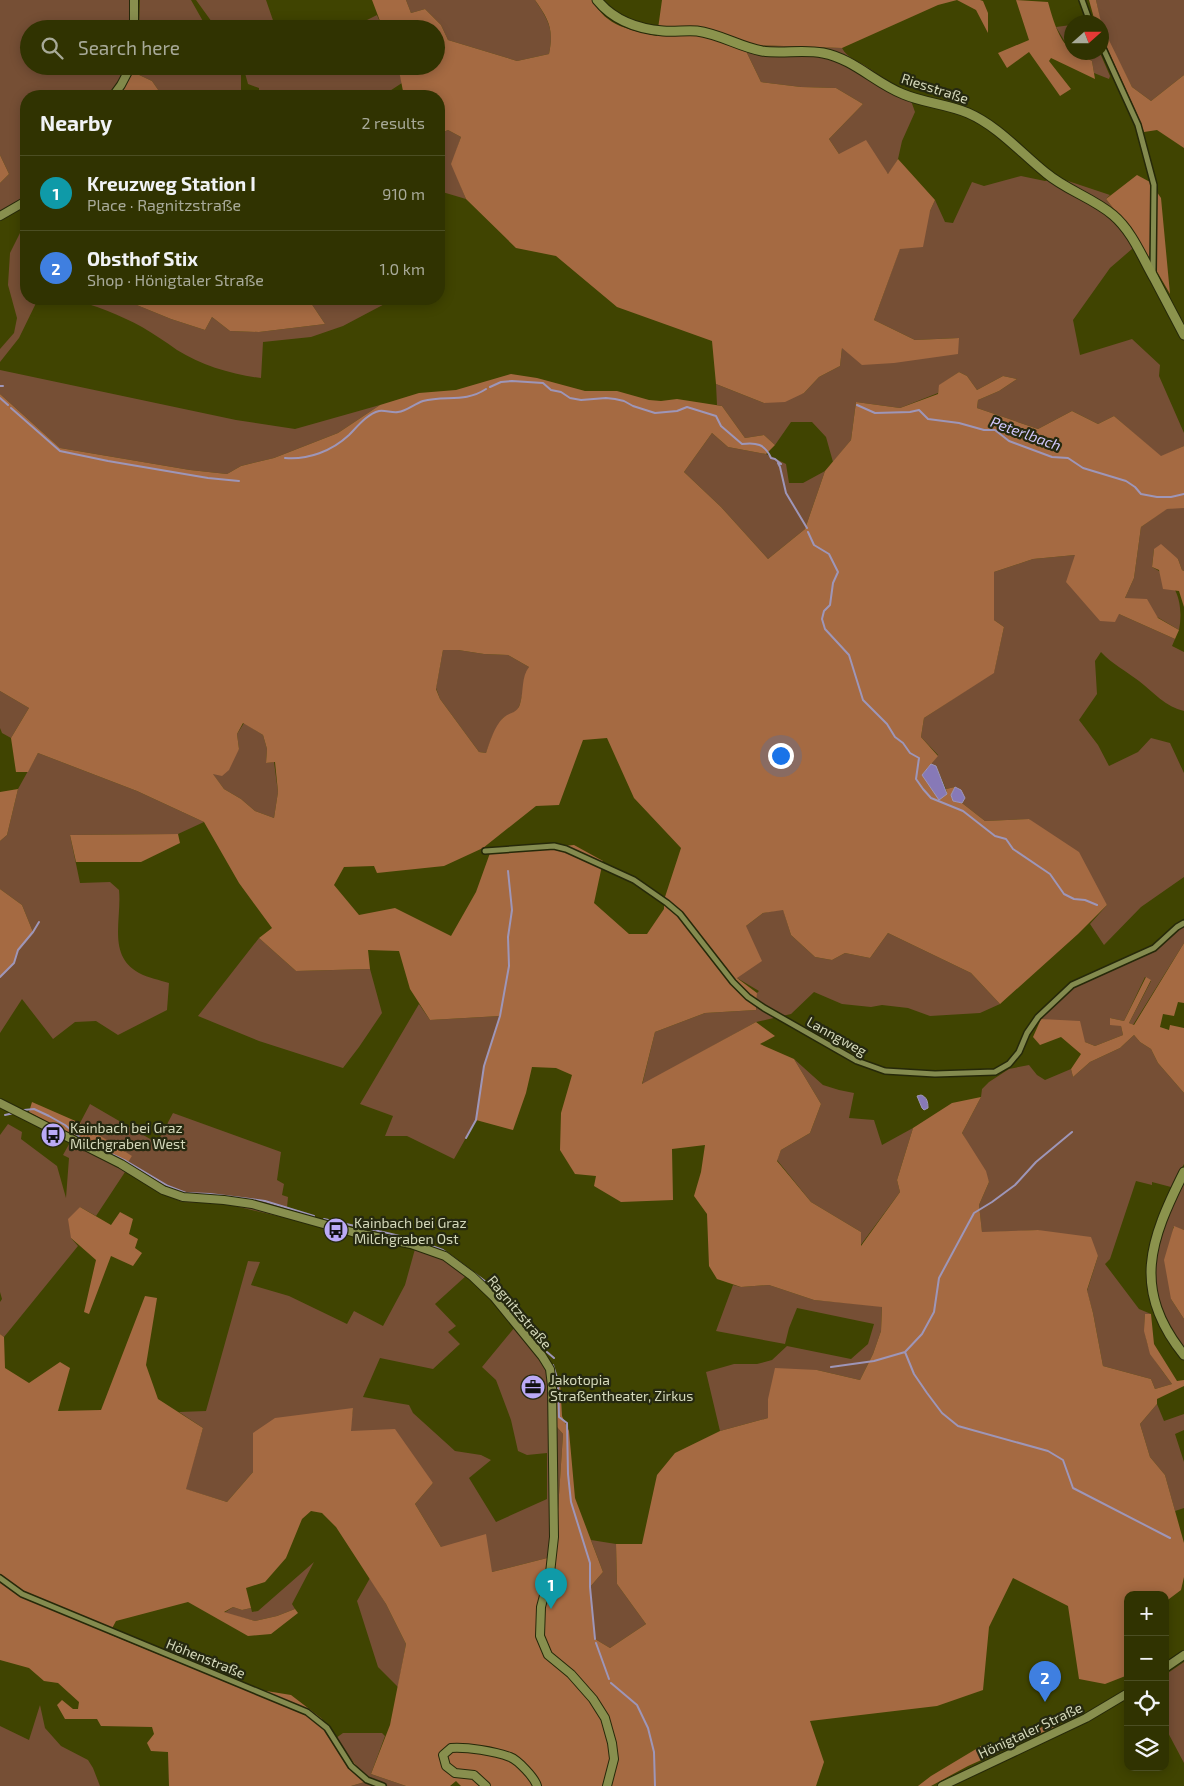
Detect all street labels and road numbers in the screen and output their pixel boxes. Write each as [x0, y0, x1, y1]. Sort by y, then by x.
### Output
street label: Riesstraße [899, 69, 971, 107]
street label: Lanngweg [804, 1013, 870, 1059]
street label: Ragnitzstraße [484, 1272, 556, 1352]
street label: Höhenstraße [164, 1634, 248, 1682]
street label: Hönigtaler Straße [975, 1698, 1085, 1762]

